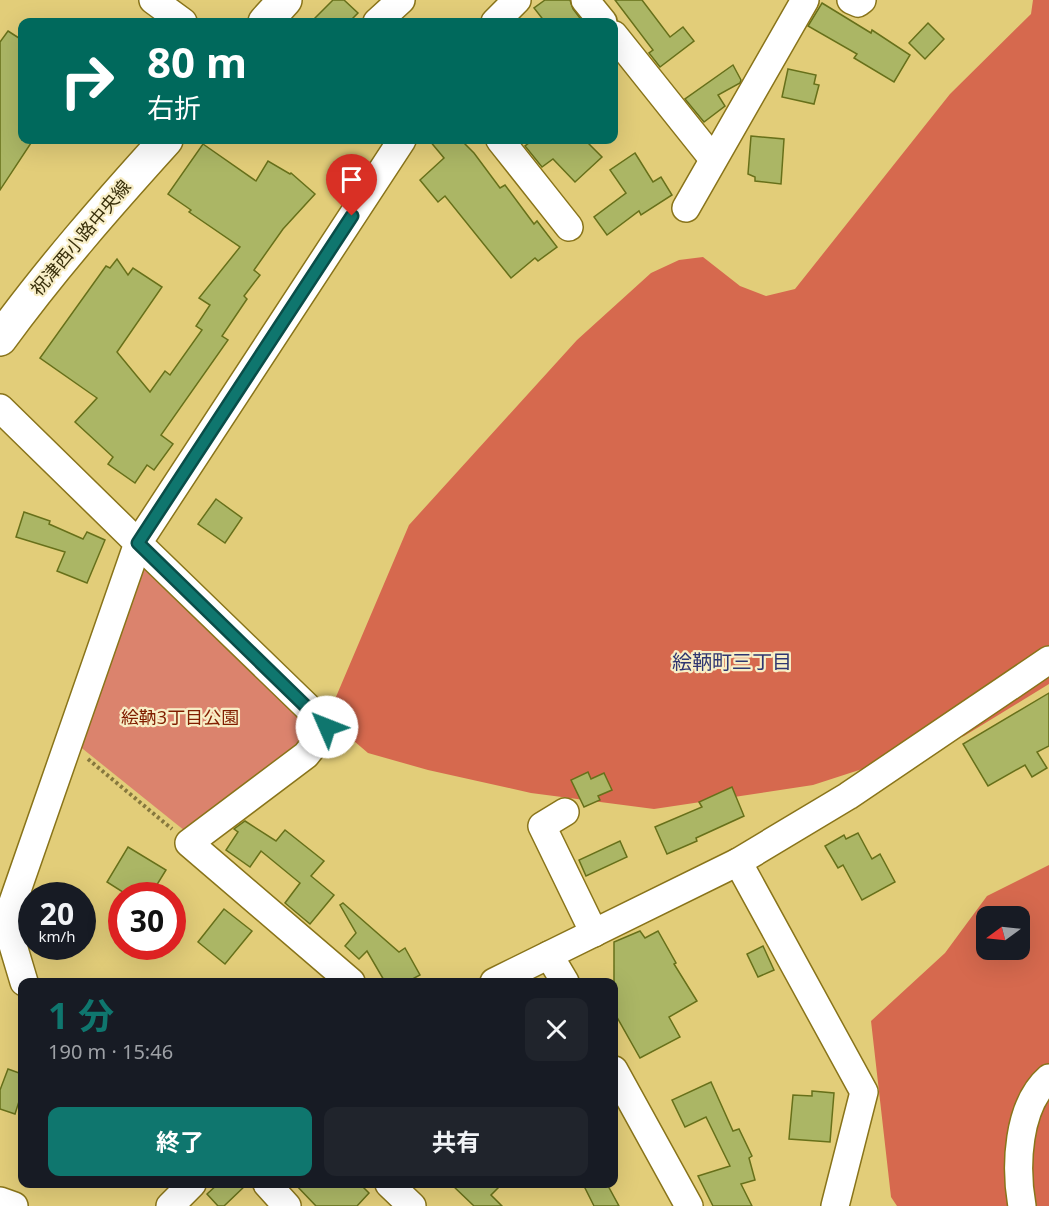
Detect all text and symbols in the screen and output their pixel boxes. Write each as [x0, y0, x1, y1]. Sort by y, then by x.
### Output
text: 80 m [147, 33, 247, 90]
icon: right [48, 42, 126, 120]
text: 右折 [147, 89, 201, 126]
pin [326, 154, 377, 216]
icon: arrive [335, 163, 368, 196]
street label: 祝津西小路中央線 [25, 174, 136, 300]
district label: 絵鞆町三丁目 [672, 648, 792, 675]
position arrow [295, 695, 359, 759]
park label: 絵靹3丁目公園 [121, 705, 239, 729]
speed limit sign: 30 [108, 882, 186, 960]
text: 20 [40, 893, 74, 934]
north arrow [976, 906, 1030, 960]
map controls [976, 906, 1030, 960]
text: km/h [39, 926, 75, 946]
text: 1 分 [48, 991, 114, 1040]
button: close [525, 998, 588, 1061]
text: 190 m · 15:46 [48, 1038, 173, 1065]
button: 終了 [48, 1107, 312, 1176]
button: 共有 [324, 1107, 588, 1176]

